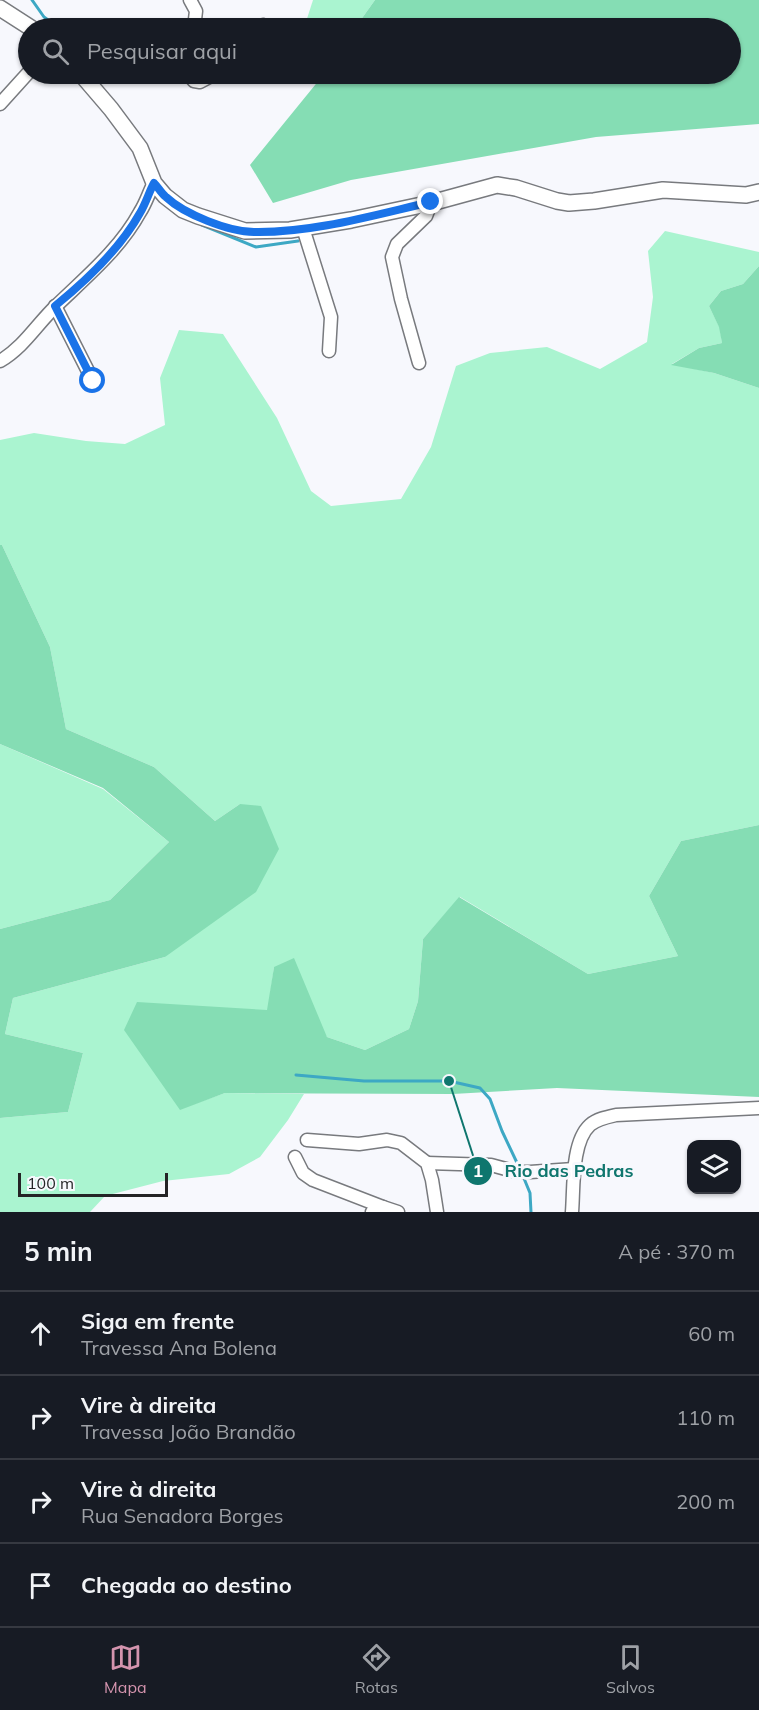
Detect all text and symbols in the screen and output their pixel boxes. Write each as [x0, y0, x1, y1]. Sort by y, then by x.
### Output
search box [18, 18, 741, 84]
icon: search [39, 35, 72, 68]
text: Pesquisar aqui [87, 37, 237, 65]
route end [417, 188, 443, 214]
route start [79, 367, 105, 393]
map controls [687, 1140, 741, 1194]
button: layers [687, 1140, 741, 1194]
callout: Rio das Pedras [463, 1153, 646, 1189]
text: 1 [473, 1159, 483, 1182]
text: Rio das Pedras [505, 1159, 633, 1182]
scale bar [18, 1170, 168, 1198]
text: 100 m [27, 1173, 74, 1193]
text: 5 min [24, 1235, 93, 1268]
text: A pé · 370 m [618, 1239, 735, 1264]
text: Siga em frente [81, 1307, 234, 1335]
icon: ahead [24, 1317, 57, 1350]
text: 60 m [688, 1321, 735, 1346]
text: Travessa Ana Bolena [81, 1335, 277, 1360]
text: Vire à direita [81, 1391, 216, 1419]
icon: right [24, 1401, 57, 1434]
text: 110 m [676, 1405, 735, 1430]
text: Travessa João Brandão [81, 1419, 296, 1444]
text: Vire à direita [81, 1475, 216, 1503]
icon: right [24, 1485, 57, 1518]
text: 200 m [676, 1489, 735, 1514]
text: Rua Senadora Borges [81, 1503, 283, 1528]
icon: arrive [24, 1569, 57, 1602]
text: Chegada ao destino [81, 1571, 292, 1599]
tab: Mapa [104, 1641, 147, 1697]
tab: Rotas [355, 1641, 398, 1697]
tab: Salvos [606, 1641, 655, 1697]

